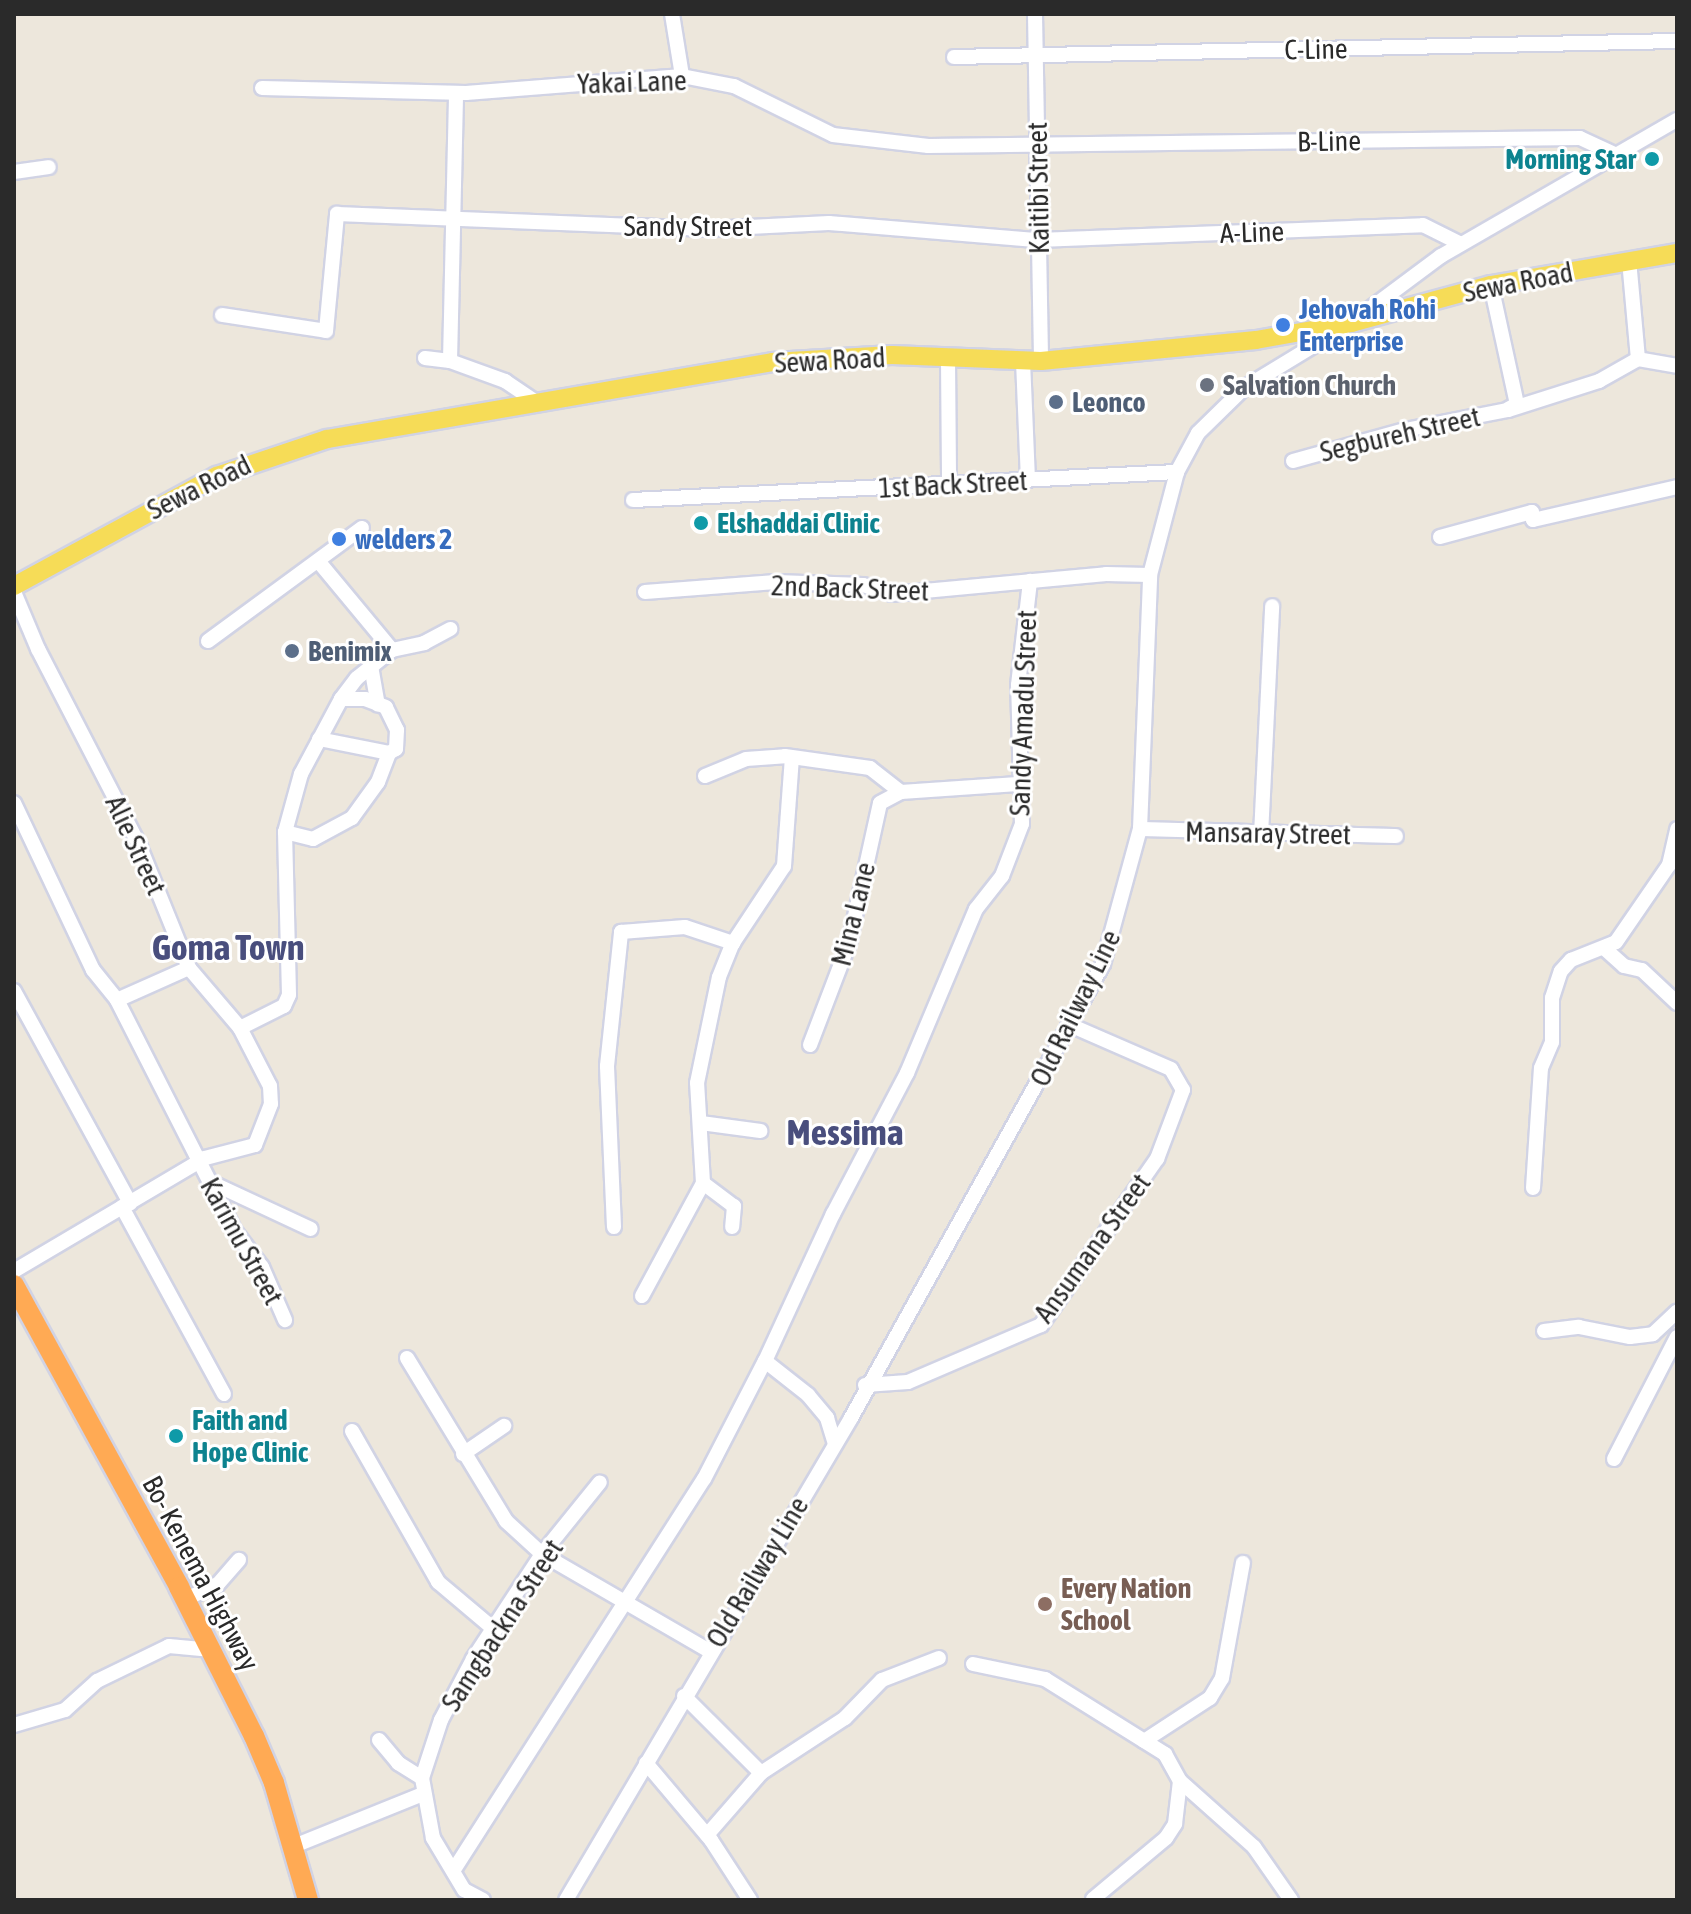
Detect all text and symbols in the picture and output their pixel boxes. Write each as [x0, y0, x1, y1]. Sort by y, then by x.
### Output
street label: C-Line [1284, 32, 1348, 66]
street label: Yakai Lane [577, 63, 687, 101]
street label: Kaitibi Street [1020, 122, 1056, 254]
street label: B-Line [1297, 124, 1361, 158]
place label: Morning Star [1505, 142, 1636, 176]
marker: Morning Star [1643, 150, 1661, 168]
street label: Sandy Street [624, 209, 752, 243]
street label: A-Line [1219, 214, 1285, 250]
street label: Sewa Road [1460, 255, 1576, 309]
place label: Jehovah Rohi Enterprise [1299, 292, 1436, 358]
marker: Jehovah Rohi Enterprise [1274, 316, 1292, 334]
street label: Sewa Road [774, 340, 886, 380]
place label: Salvation Church [1223, 368, 1396, 402]
marker: Salvation Church [1198, 376, 1216, 394]
place label: Leonco [1072, 385, 1146, 419]
marker: Leonco [1047, 393, 1065, 411]
street label: Segbureh Street [1317, 399, 1483, 469]
street label: Sewa Road [142, 448, 256, 526]
street label: 1st Back Street [878, 463, 1028, 505]
place label: Elshaddai Clinic [717, 506, 880, 540]
marker: Elshaddai Clinic [692, 514, 710, 532]
place label: welders 2 [355, 522, 452, 556]
marker: welders 2 [330, 530, 348, 548]
street label: 2nd Back Street [770, 568, 930, 608]
street label: Sandy Amadu Street [1003, 609, 1043, 817]
place label: Benimix [308, 634, 392, 668]
marker: Benimix [283, 642, 301, 660]
street label: Alie Street [98, 790, 174, 900]
street label: Mansaray Street [1185, 815, 1351, 851]
street label: Mina Lane [824, 859, 882, 969]
street label: Old Railway Line [1023, 924, 1127, 1092]
district label: Goma Town [152, 926, 304, 970]
district label: Messima [787, 1111, 903, 1155]
street label: Ansumana Street [1027, 1167, 1157, 1329]
street label: Karimu Street [193, 1172, 291, 1310]
place label: Faith and Hope Clinic [192, 1403, 308, 1469]
marker: Faith and Hope Clinic [167, 1427, 185, 1445]
street label: Bo- Kenema Highway [136, 1470, 266, 1676]
street label: Old Railway Line [699, 1491, 815, 1653]
street label: Samgbackna Street [434, 1533, 570, 1717]
place label: Every Nation School [1061, 1571, 1191, 1637]
marker: Every Nation School [1036, 1595, 1054, 1613]

